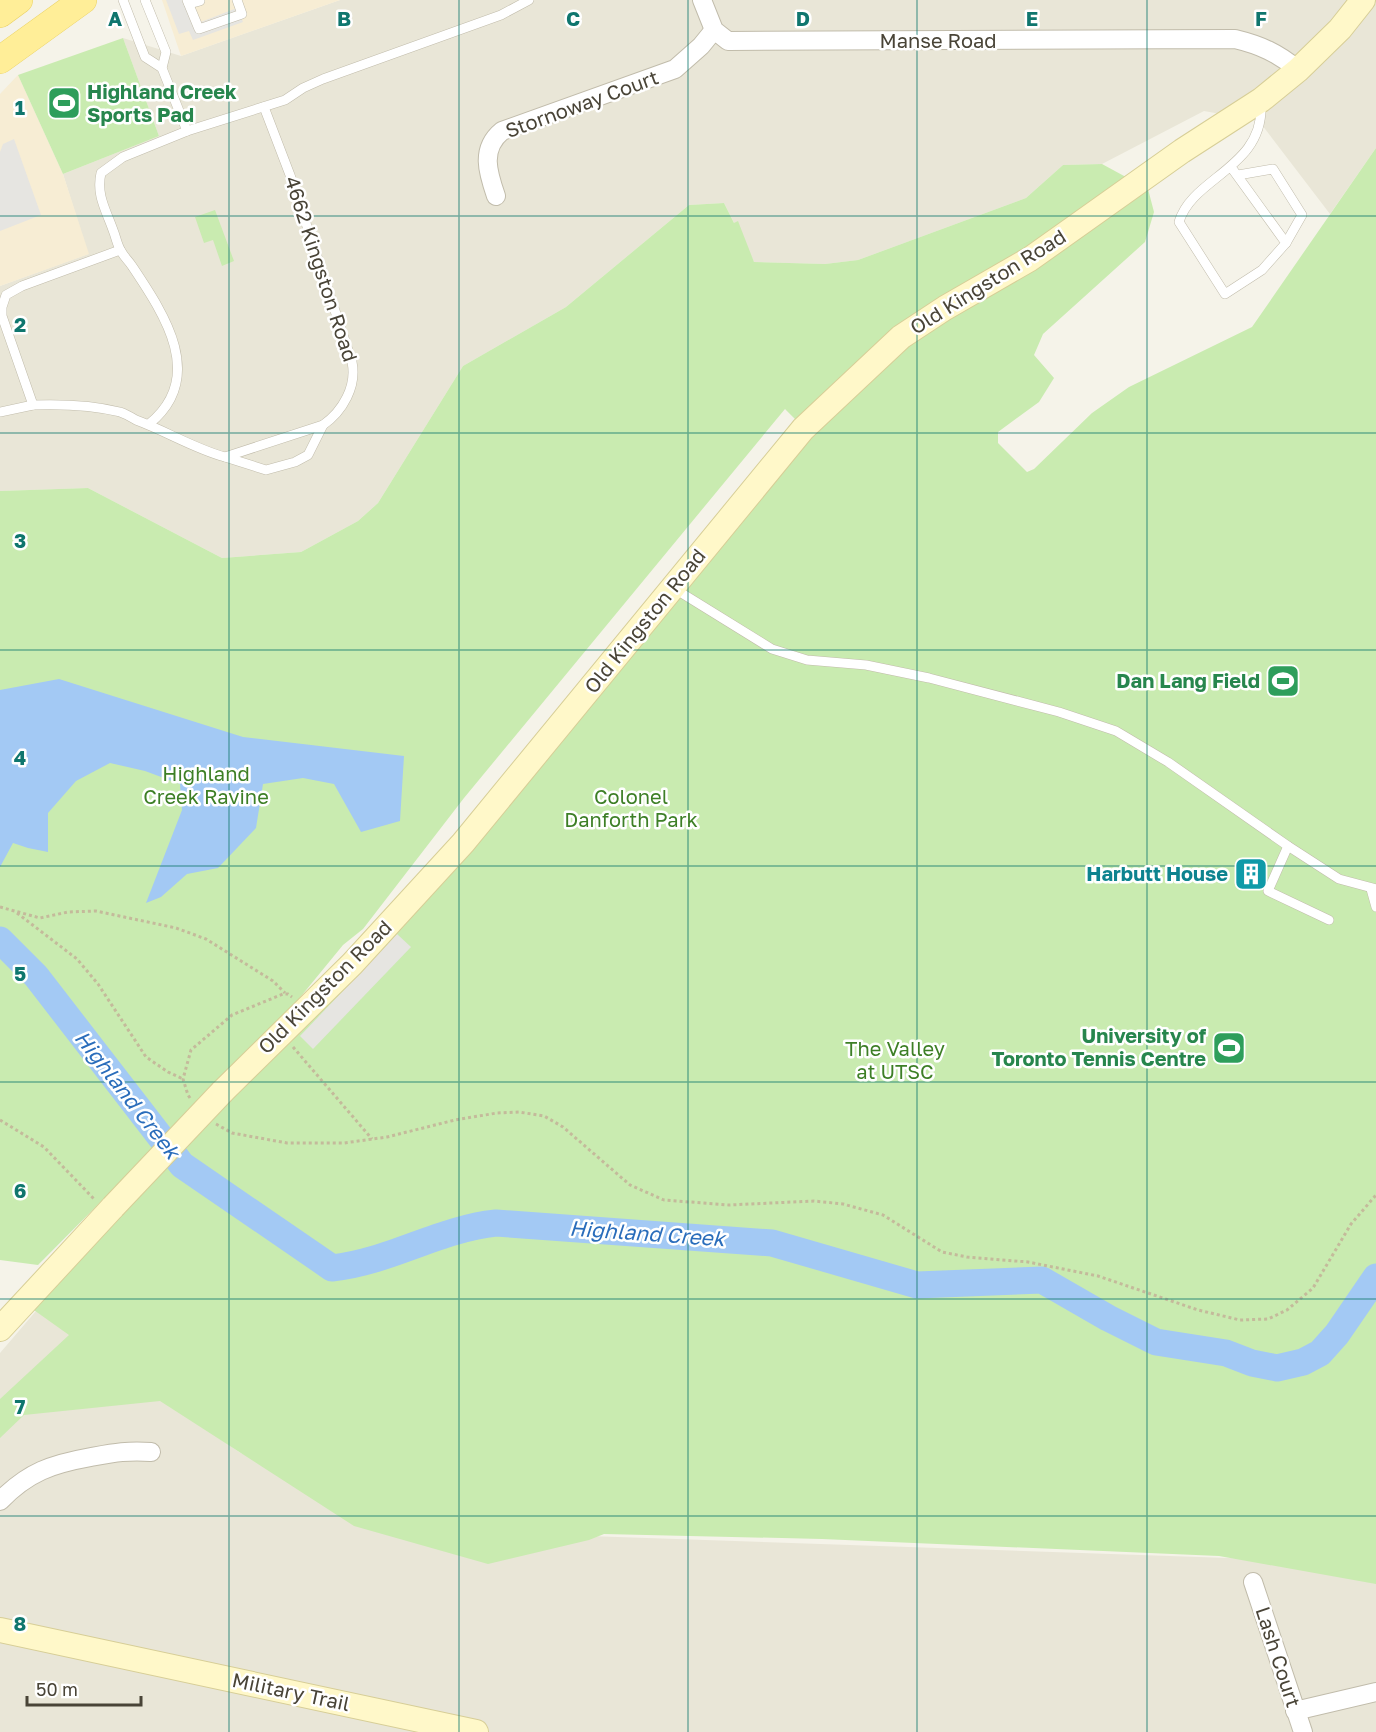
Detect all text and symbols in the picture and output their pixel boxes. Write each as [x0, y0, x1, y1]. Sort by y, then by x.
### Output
text: A [108, 6, 122, 30]
text: B [337, 6, 351, 30]
text: C [566, 6, 580, 30]
text: D [796, 6, 810, 30]
text: E [1026, 6, 1038, 30]
text: F [1255, 6, 1267, 30]
street label: Manse Road [880, 28, 997, 52]
street label: Stornoway Court [502, 64, 661, 142]
place label: Highland Creek Sports Pad [87, 79, 237, 126]
sports icon: Highland Creek Sports Pad [46, 85, 82, 121]
text: 1 [15, 95, 25, 119]
street label: 4662 Kingston Road [281, 173, 363, 364]
street label: Old Kingston Road [905, 224, 1070, 339]
text: 2 [14, 312, 26, 336]
text: 3 [14, 528, 26, 552]
street label: Old Kingston Road [579, 543, 710, 697]
sports icon: Dan Lang Field [1265, 663, 1301, 699]
place label: Dan Lang Field [1116, 668, 1260, 692]
text: 4 [14, 745, 26, 769]
park label: Highland Creek Ravine [143, 761, 269, 808]
park label: Colonel Danforth Park [564, 784, 698, 831]
building icon: Harbutt House [1233, 856, 1269, 892]
place label: Harbutt House [1086, 861, 1228, 885]
street label: Old Kingston Road [253, 915, 396, 1058]
text: 5 [14, 961, 26, 985]
place label: University of Toronto Tennis Centre [992, 1023, 1207, 1070]
water label: Highland Creek [70, 1025, 187, 1165]
sports icon: University of Toronto Tennis Centre [1211, 1030, 1247, 1066]
park label: The Valley at UTSC [845, 1036, 945, 1083]
text: 6 [14, 1178, 26, 1202]
water label: Highland Creek [569, 1215, 728, 1252]
text: 7 [15, 1394, 26, 1418]
street label: Lash Court [1251, 1603, 1307, 1710]
text: 8 [14, 1611, 26, 1635]
street label: Military Trail [230, 1667, 352, 1715]
scale bar [27, 1669, 141, 1707]
text: 50 m [36, 1678, 78, 1700]

